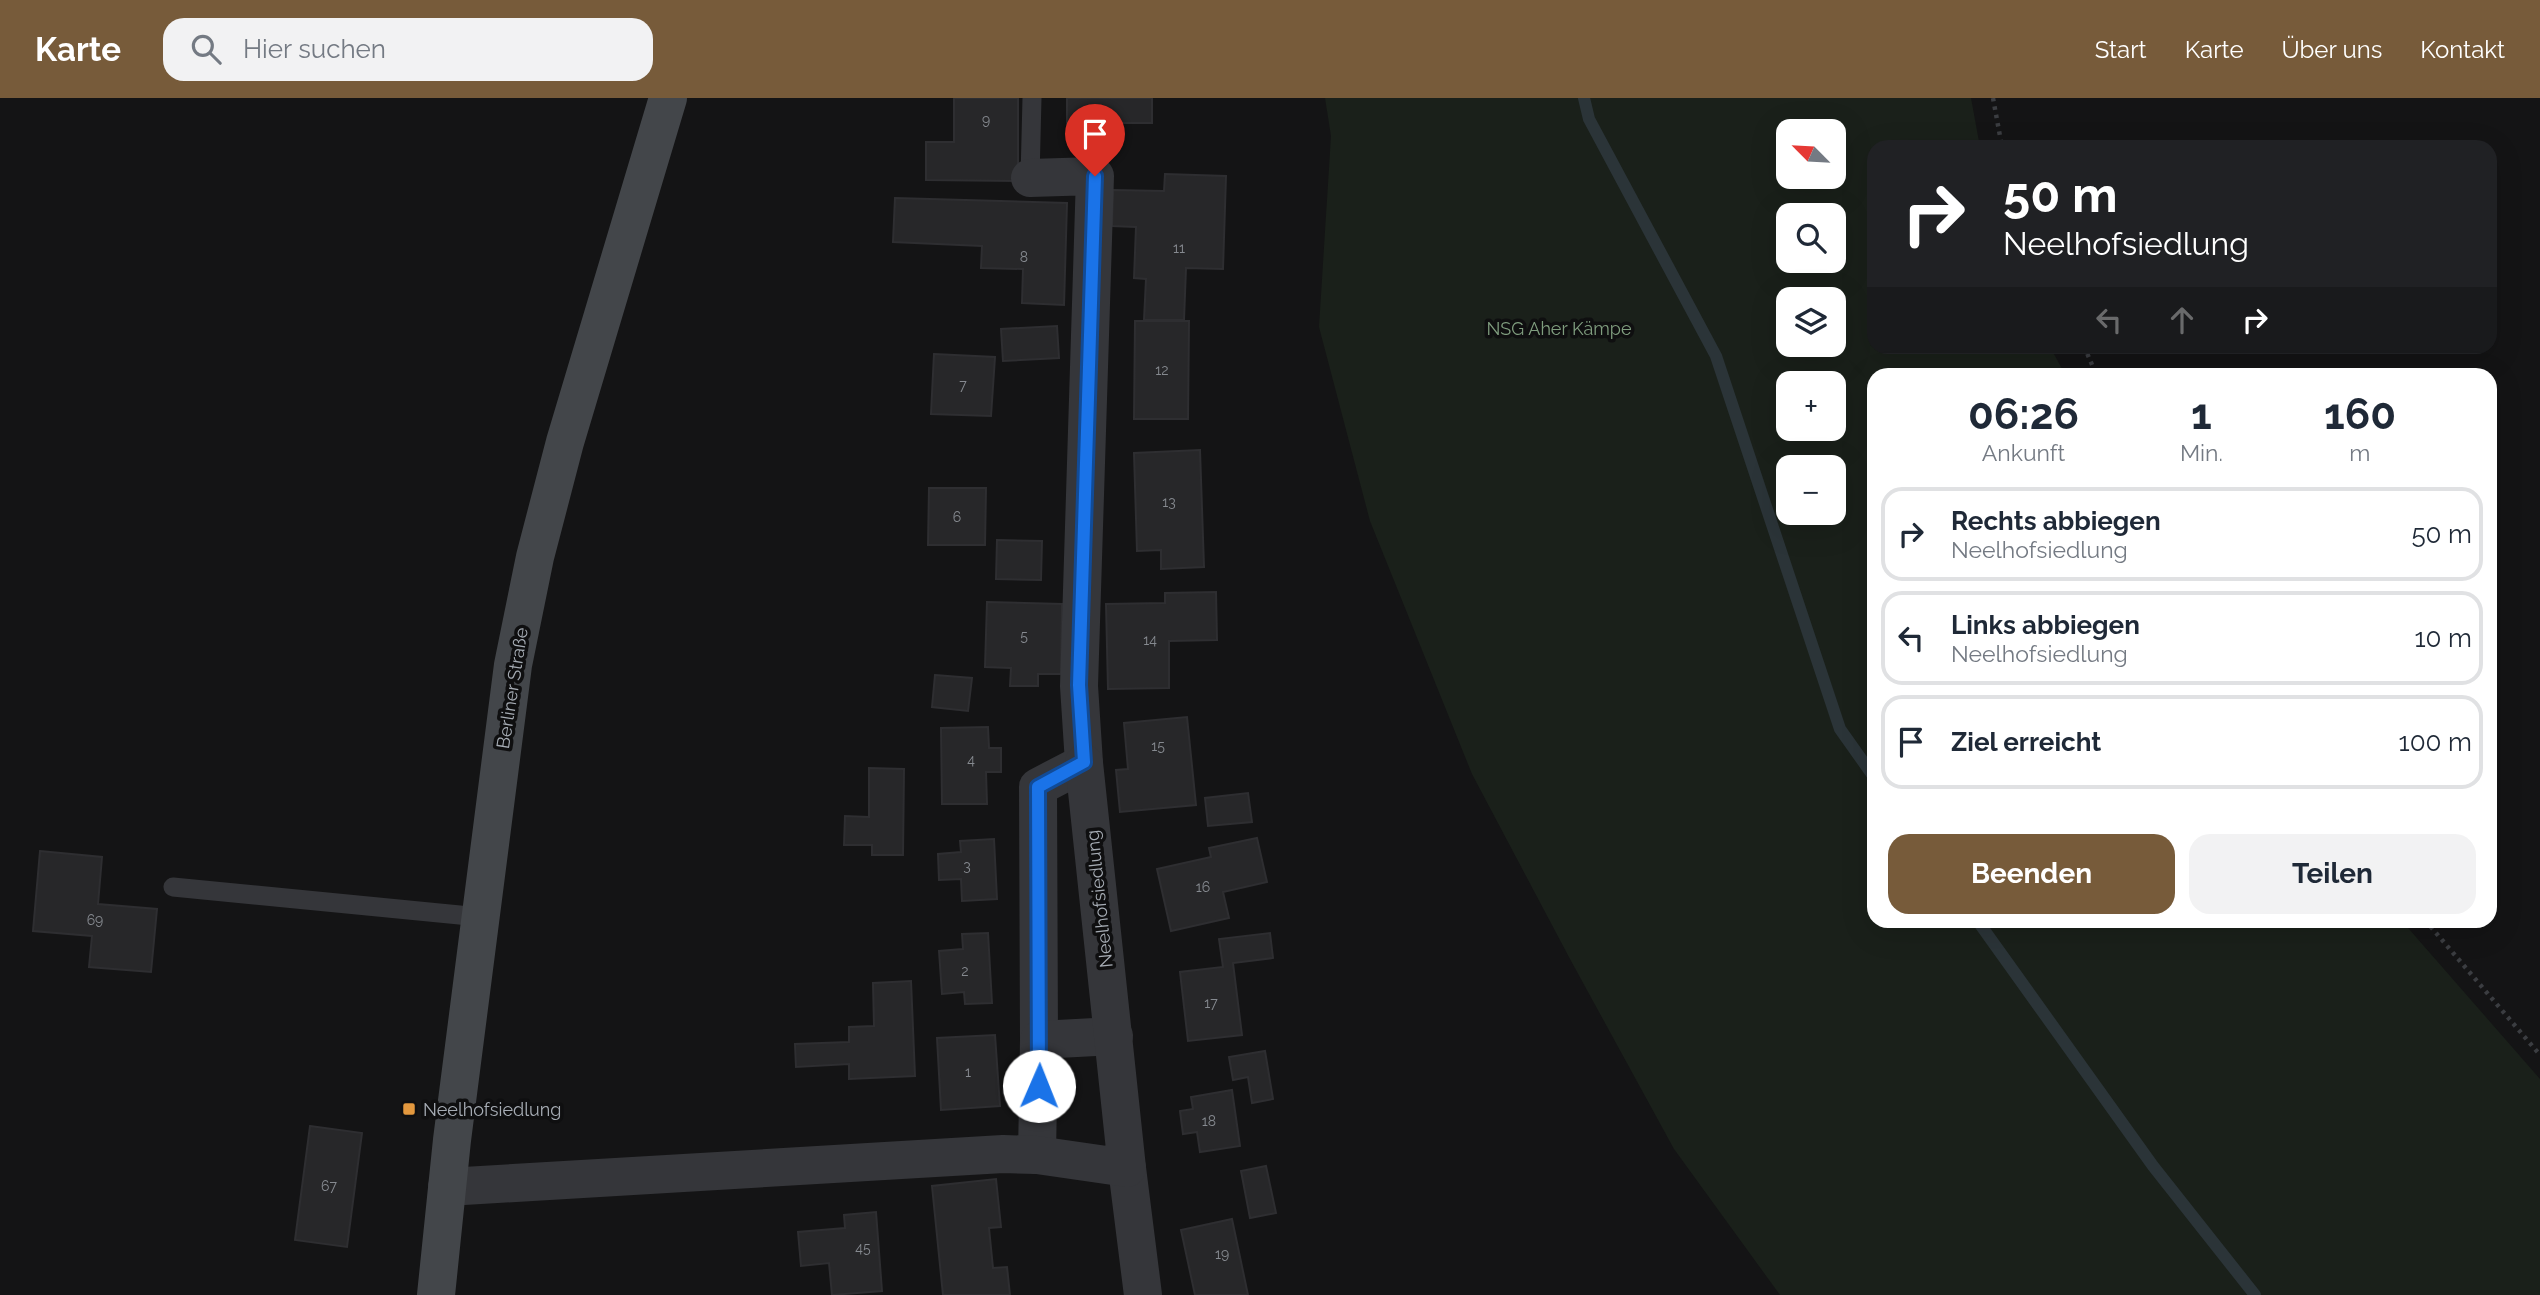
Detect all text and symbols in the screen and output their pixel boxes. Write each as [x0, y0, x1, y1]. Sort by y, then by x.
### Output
search box [163, 18, 653, 81]
text: Karte [35, 30, 121, 69]
icon: search [187, 30, 225, 68]
text: Hier suchen [243, 34, 386, 64]
text: Start [2095, 35, 2147, 64]
text: Karte [2185, 35, 2244, 64]
text: Über uns [2282, 35, 2382, 64]
text: Kontakt [2420, 35, 2505, 64]
pin [1065, 104, 1125, 176]
house number: 9 [982, 112, 990, 128]
icon: arrive [1076, 115, 1114, 153]
north arrow [1776, 119, 1846, 189]
map controls [1776, 119, 1846, 525]
text: 50 m [2003, 166, 2118, 223]
icon: right [1888, 168, 1979, 259]
button: search [1776, 203, 1846, 273]
text: Neelhofsiedlung [2003, 225, 2249, 262]
house number: 11 [1173, 240, 1185, 256]
house number: 8 [1020, 249, 1028, 265]
button: layers [1776, 287, 1846, 357]
icon: left [2090, 301, 2128, 339]
icon: ahead [2163, 301, 2201, 339]
icon: right [2236, 301, 2274, 339]
park label: NSG Aher Kämpe [1486, 318, 1632, 339]
house number: 12 [1155, 362, 1169, 378]
button: + [1776, 371, 1846, 441]
house number: 7 [959, 377, 967, 393]
text: 06:26 [1968, 390, 2079, 439]
text: 1 [2191, 390, 2212, 439]
text: 160 [2324, 390, 2396, 439]
text: Ankunft [1982, 439, 2065, 466]
text: Min. [2180, 439, 2223, 466]
text: m [2349, 439, 2370, 466]
button: − [1776, 455, 1846, 525]
house number: 13 [1162, 494, 1176, 510]
text: Rechts abbiegen [1951, 506, 2161, 536]
house number: 6 [953, 509, 961, 525]
icon: right [1892, 515, 1930, 553]
text: 50 m [2411, 519, 2472, 549]
text: Neelhofsiedlung [1951, 536, 2128, 563]
text: Links abbiegen [1951, 610, 2140, 640]
icon: left [1892, 619, 1930, 657]
text: 10 m [2414, 623, 2472, 653]
street label: Berliner Straße [492, 625, 532, 750]
house number: 5 [1020, 628, 1028, 644]
house number: 14 [1143, 632, 1157, 648]
text: Neelhofsiedlung [1951, 640, 2128, 667]
icon: arrive [1892, 723, 1930, 761]
text: Ziel erreicht [1951, 727, 2101, 757]
text: 100 m [2399, 727, 2472, 757]
house number: 15 [1151, 738, 1165, 754]
house number: 4 [967, 752, 975, 768]
street label: Neelhofsiedlung [1081, 829, 1117, 969]
button: Beenden [1888, 834, 2175, 914]
button: Teilen [2189, 834, 2476, 914]
house number: 3 [963, 858, 971, 874]
house number: 16 [1196, 879, 1210, 895]
house number: 69 [87, 912, 103, 928]
house number: 2 [961, 963, 969, 979]
house number: 17 [1204, 995, 1218, 1011]
position arrow [1002, 1049, 1076, 1123]
house number: 1 [965, 1064, 971, 1080]
place label: Neelhofsiedlung [423, 1099, 561, 1120]
marker: Neelhofsiedlung [401, 1101, 417, 1117]
house number: 18 [1202, 1113, 1216, 1129]
house number: 67 [321, 1178, 337, 1194]
house number: 45 [855, 1240, 871, 1256]
house number: 19 [1215, 1246, 1229, 1262]

